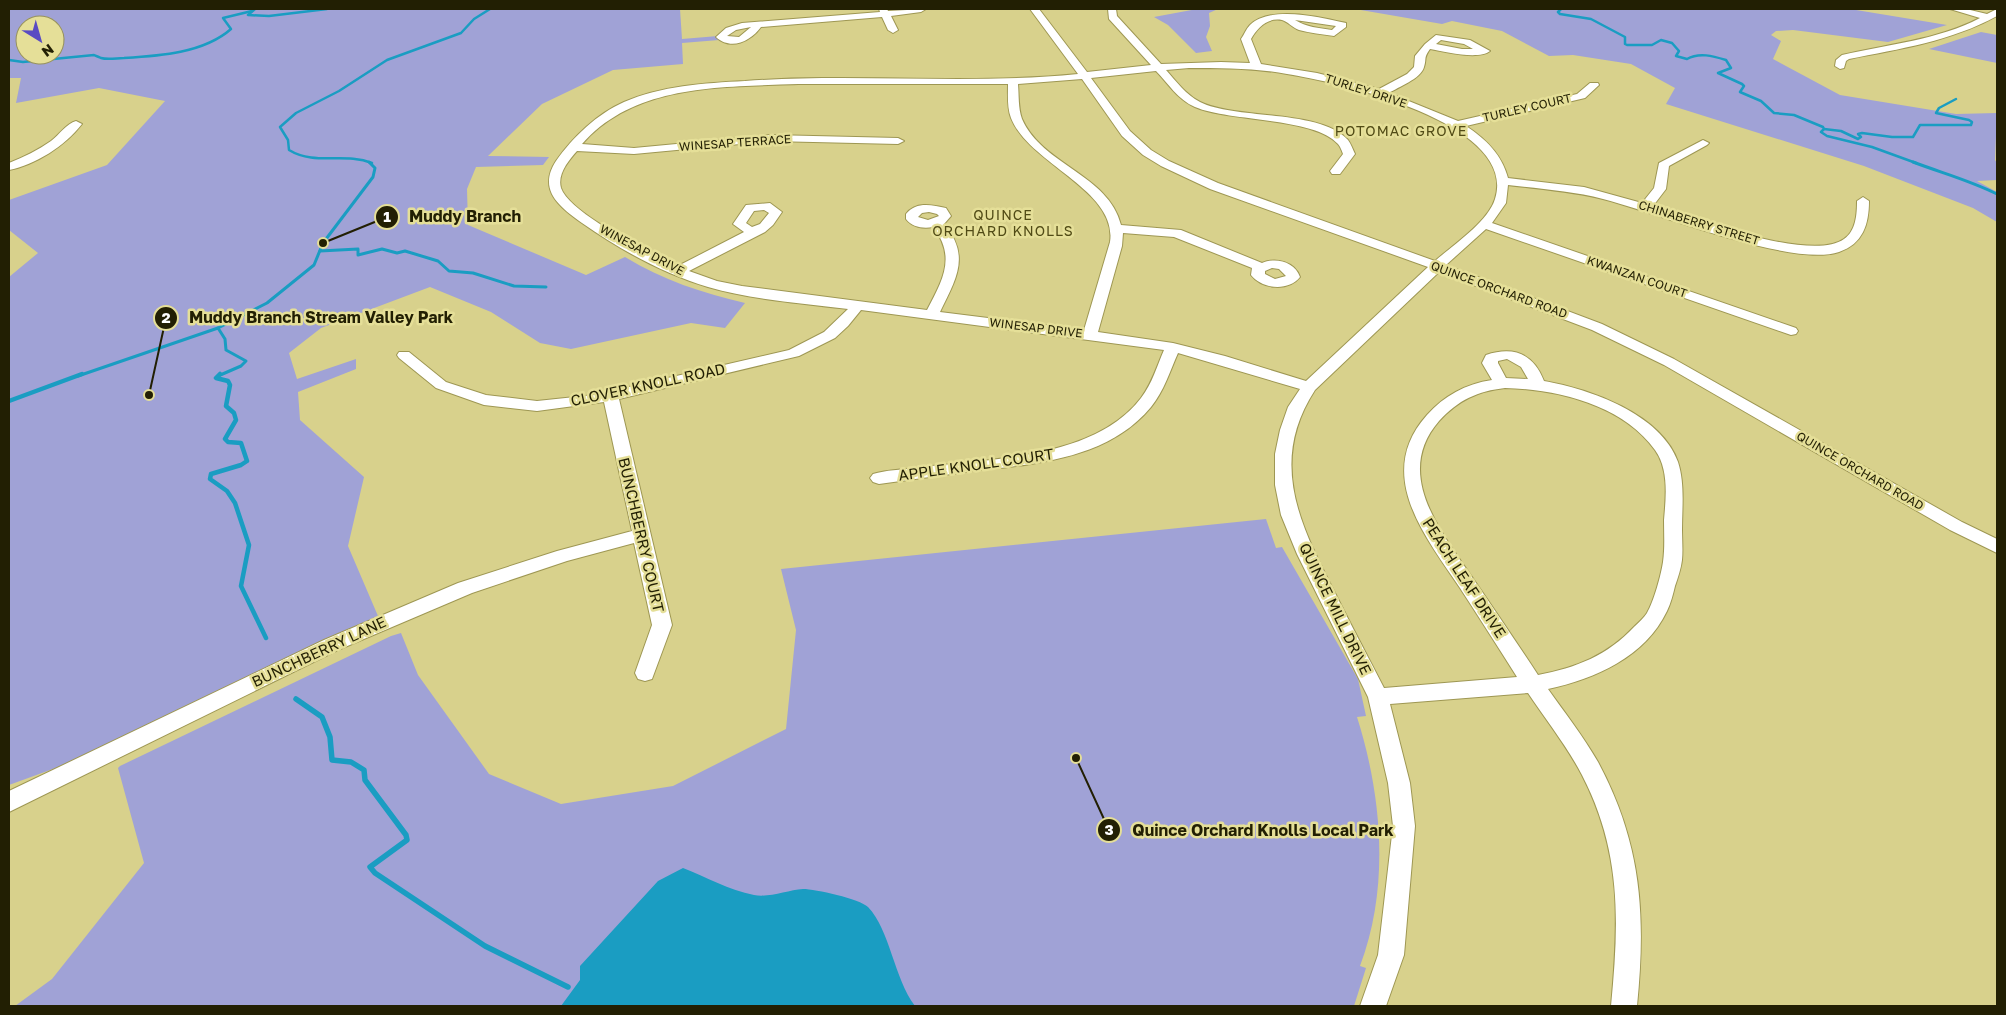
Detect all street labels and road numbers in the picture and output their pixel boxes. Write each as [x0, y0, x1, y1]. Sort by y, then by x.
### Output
street label: TURLEY DRIVE [1323, 70, 1409, 111]
street label: TURLEY COURT [1481, 90, 1573, 125]
street label: WINESAP TERRACE [678, 131, 792, 154]
street label: CHINABERRY STREET [1637, 197, 1762, 248]
street label: WINESAP DRIVE [597, 221, 687, 278]
street label: KWANZAN COURT [1585, 252, 1690, 301]
street label: QUINCE ORCHARD ROAD [1429, 258, 1569, 321]
street label: WINESAP DRIVE [989, 314, 1084, 341]
street label: CLOVER KNOLL ROAD [569, 359, 727, 409]
street label: QUINCE ORCHARD ROAD [1794, 428, 1926, 513]
street label: APPLE KNOLL COURT [897, 444, 1055, 484]
street label: BUNCHBERRY COURT [615, 456, 669, 614]
street label: PEACH LEAF DRIVE [1419, 514, 1510, 641]
street label: QUINCE MILL DRIVE [1296, 540, 1376, 677]
street label: BUNCHBERRY LANE [249, 612, 389, 690]

